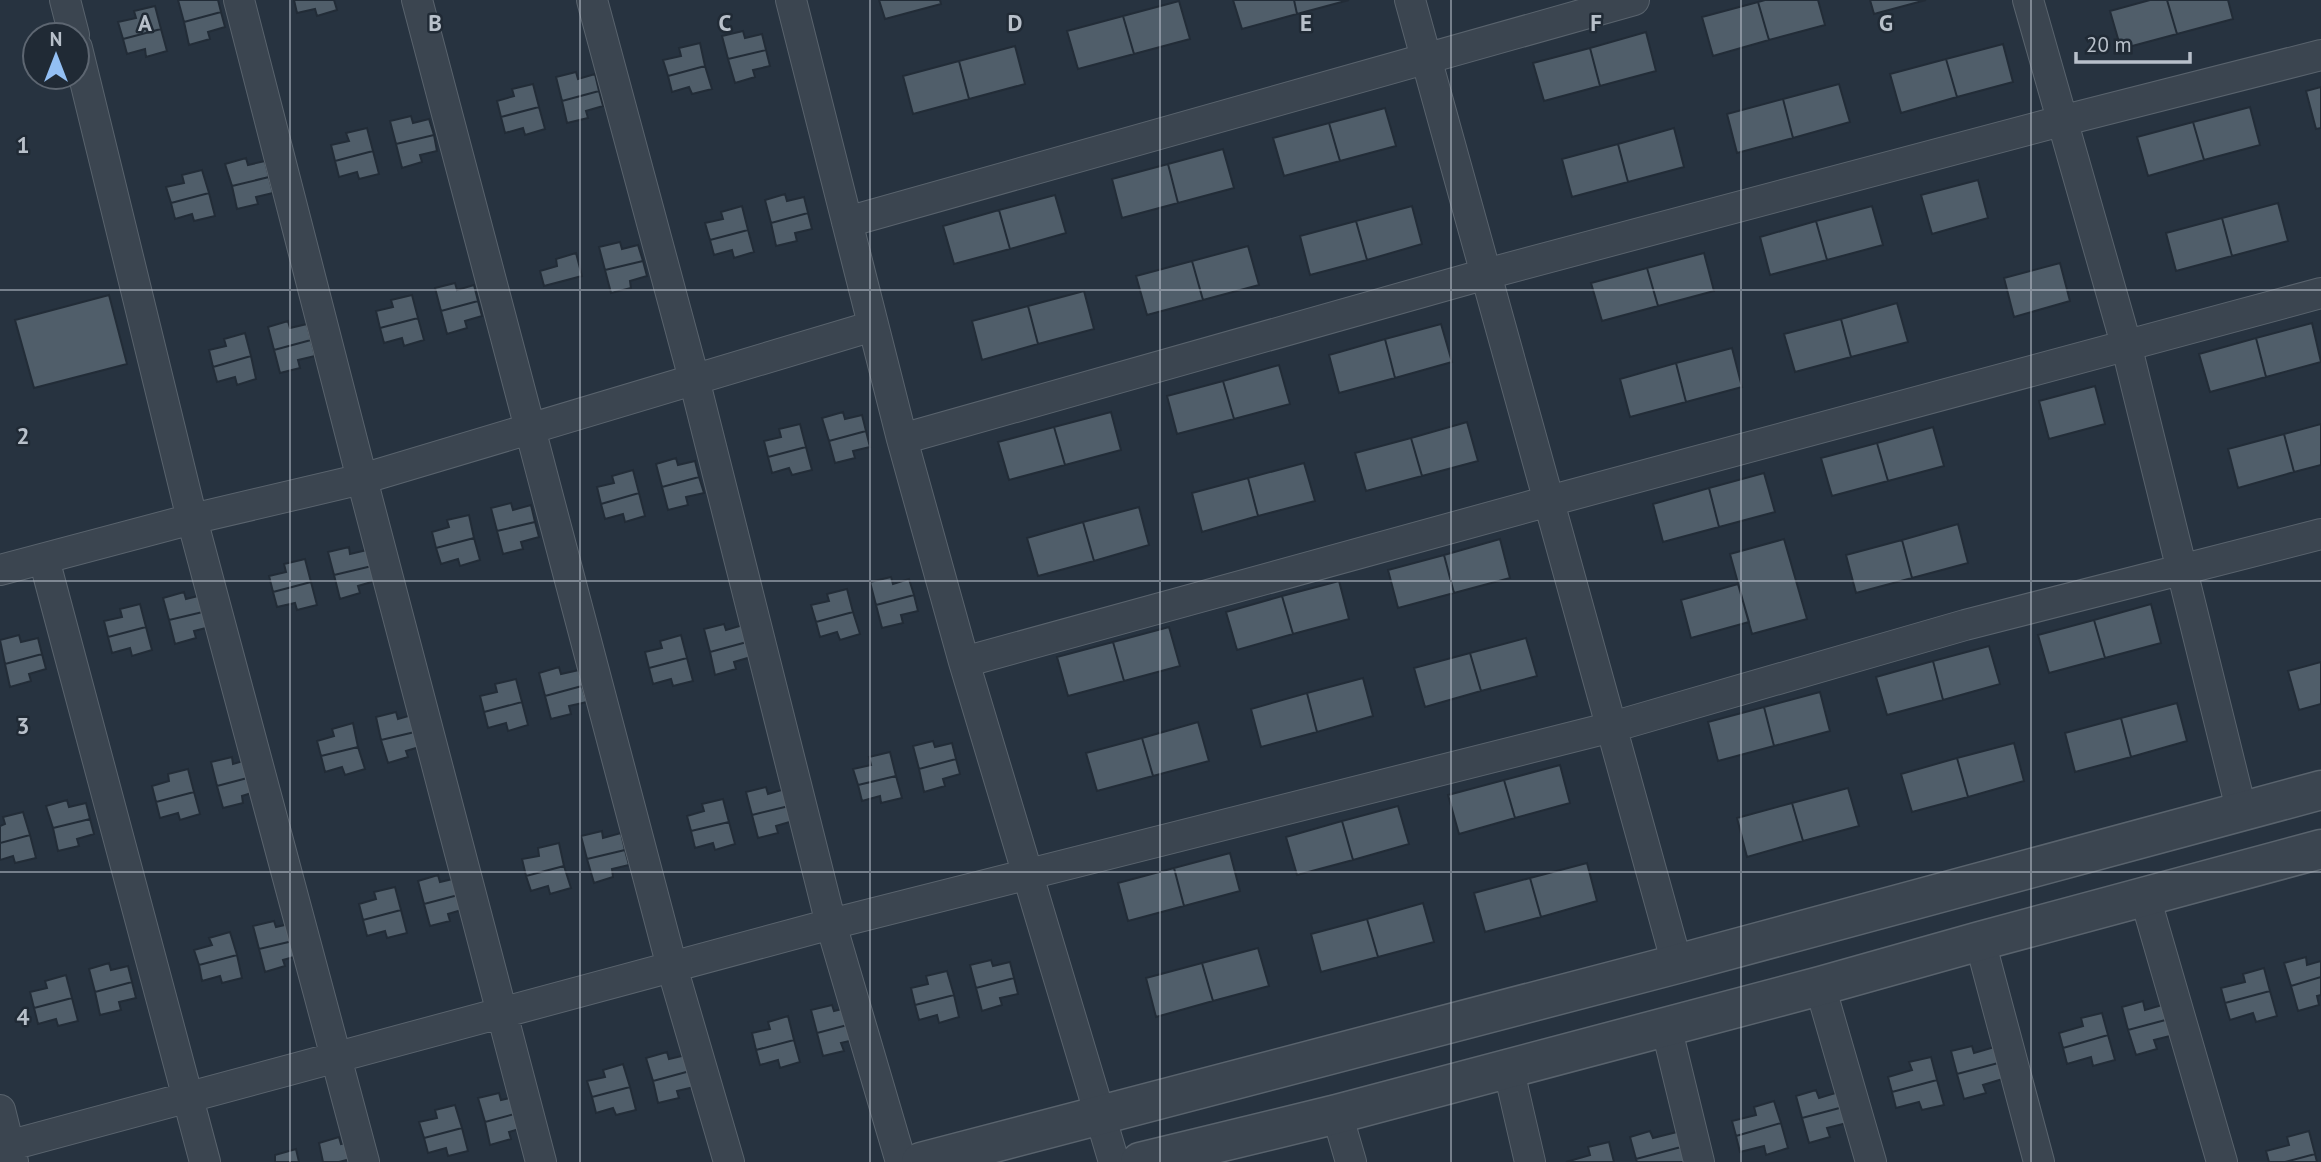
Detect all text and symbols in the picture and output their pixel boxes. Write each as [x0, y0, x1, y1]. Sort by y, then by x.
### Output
text: A [138, 8, 152, 37]
text: B [428, 8, 442, 37]
text: C [719, 8, 732, 37]
text: D [1008, 8, 1022, 37]
text: E [1300, 8, 1312, 37]
text: F [1590, 8, 1602, 37]
text: G [1879, 8, 1893, 37]
north arrow [21, 21, 91, 91]
scale bar [2076, 21, 2190, 65]
text: N [50, 27, 62, 51]
text: 20 m [2086, 31, 2132, 58]
text: 1 [16, 130, 30, 159]
text: 2 [16, 421, 30, 450]
text: 3 [16, 711, 30, 740]
text: 4 [16, 1002, 30, 1031]

